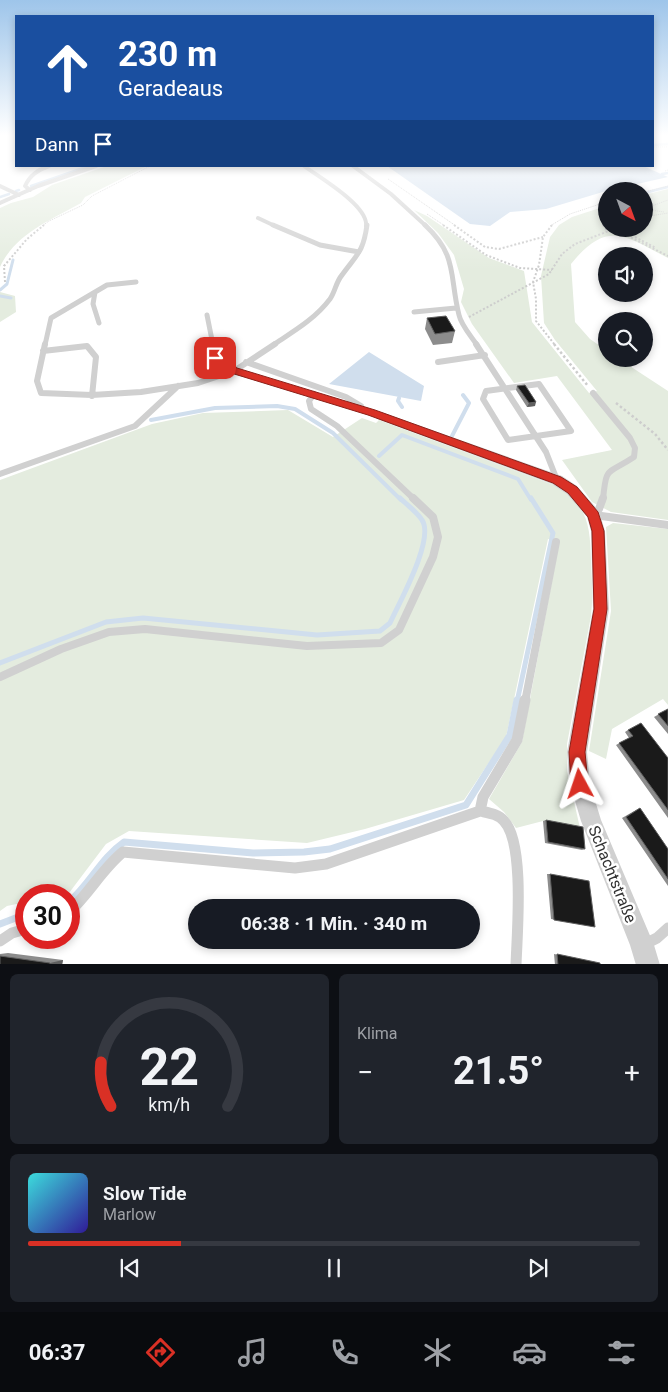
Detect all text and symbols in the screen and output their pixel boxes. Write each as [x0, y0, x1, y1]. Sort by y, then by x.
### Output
text: 230 m [118, 34, 217, 75]
icon: ahead [35, 35, 100, 100]
text: Geradeaus [118, 76, 223, 101]
icon: arrive [89, 130, 117, 158]
text: Dann [35, 133, 79, 156]
north arrow [598, 182, 652, 238]
map controls [598, 182, 653, 367]
button: sound [598, 247, 653, 302]
button: search [598, 312, 653, 367]
pin [194, 337, 236, 379]
icon: arrive [201, 344, 229, 372]
position arrow [553, 757, 605, 809]
street label: Schachtstraße [584, 823, 641, 926]
speed limit sign: 30 [15, 884, 80, 949]
text: 06:38 · 1 Min. · 340 m [241, 912, 427, 935]
text: Klima [357, 1024, 398, 1043]
text: 22 [140, 1037, 199, 1098]
text: 21.5° [453, 1049, 544, 1093]
text: − [357, 1056, 373, 1089]
text: + [624, 1056, 640, 1089]
text: km/h [149, 1094, 190, 1115]
text: Slow Tide [103, 1182, 186, 1205]
text: Marlow [103, 1205, 156, 1224]
icon: previous [116, 1254, 144, 1282]
icon: pause [320, 1254, 348, 1282]
icon: next [524, 1254, 552, 1282]
icon: directions [143, 1335, 178, 1370]
icon: music [235, 1335, 270, 1370]
icon: phone [327, 1335, 362, 1370]
icon: climate [420, 1335, 455, 1370]
icon: car [512, 1335, 547, 1370]
icon: filters [604, 1335, 639, 1370]
text: 06:37 [29, 1340, 85, 1365]

